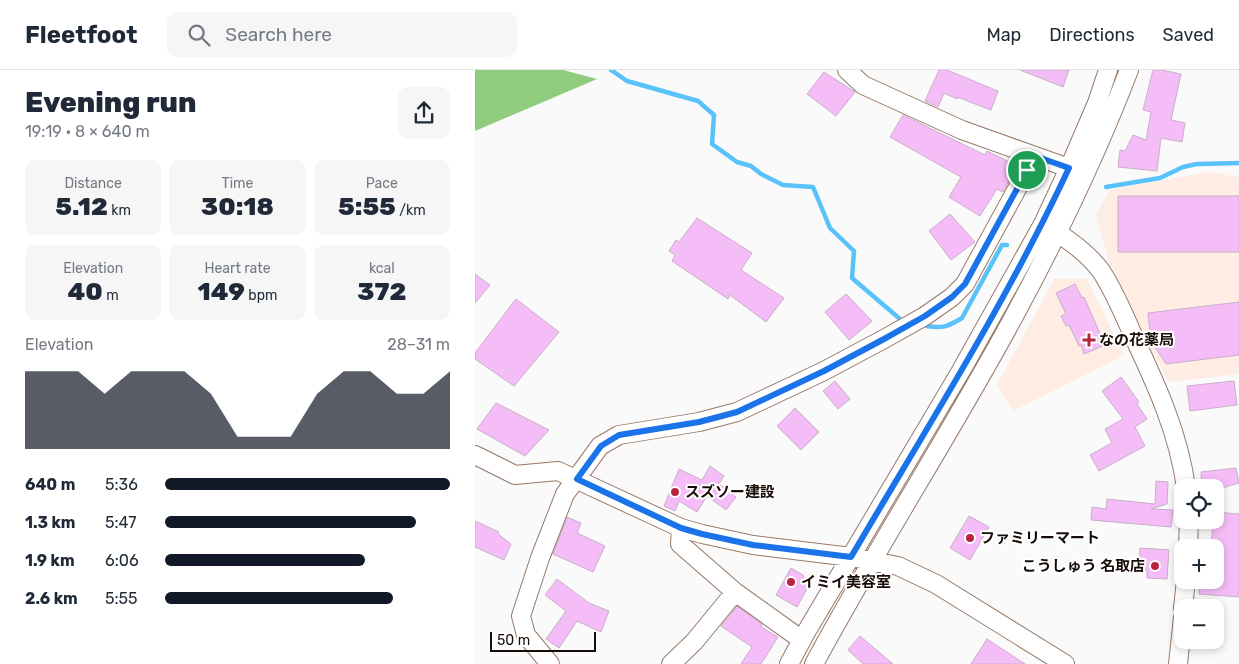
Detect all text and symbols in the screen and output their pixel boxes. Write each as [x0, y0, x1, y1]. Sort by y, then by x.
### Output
search box [167, 12, 517, 57]
text: Fleetfoot [25, 21, 137, 49]
icon: search [185, 21, 213, 49]
text: Search here [225, 23, 332, 46]
text: Map [986, 24, 1021, 46]
text: Directions [1049, 24, 1135, 46]
text: Saved [1163, 24, 1214, 46]
text: Evening run [25, 86, 196, 119]
button: share [398, 87, 450, 139]
text: 19:19 · 8 × 640 m [25, 122, 150, 141]
pin [1006, 149, 1048, 191]
icon: arrive [1013, 156, 1041, 184]
text: Distance [64, 175, 122, 192]
text: Time [222, 175, 253, 192]
text: Pace [366, 175, 398, 192]
text: 5.12 [55, 192, 108, 221]
text: 30:18 [201, 192, 274, 221]
text: 5:55 [338, 192, 396, 221]
text: km [108, 202, 131, 219]
text: /km [396, 202, 426, 219]
text: Elevation [63, 260, 123, 277]
text: Heart rate [205, 260, 270, 277]
text: kcal [369, 260, 395, 277]
text: 40 [68, 277, 103, 306]
text: 149 [198, 277, 245, 306]
text: 372 [357, 277, 406, 306]
text: m [103, 287, 119, 304]
text: bpm [245, 287, 277, 304]
place label: なの花薬局 [1099, 331, 1174, 349]
marker: なの花薬局 [1083, 334, 1095, 346]
text: Elevation [25, 335, 94, 354]
text: 28–31 m [387, 335, 450, 354]
text: 640 m [25, 475, 75, 494]
text: 5:36 [105, 475, 138, 494]
map controls [1174, 479, 1224, 649]
button: locate [1174, 479, 1224, 529]
place label: スズソー建設 [685, 483, 775, 501]
marker: スズソー建設 [669, 486, 681, 498]
text: 1.3 km [25, 513, 75, 532]
text: 5:47 [105, 513, 136, 532]
place label: ファミリーマート [980, 529, 1100, 547]
marker: ファミリーマート [964, 532, 976, 544]
button: + [1174, 539, 1224, 589]
text: 1.9 km [25, 551, 75, 570]
text: 6:06 [105, 551, 139, 570]
place label: こうしゅう 名取店 [1022, 557, 1145, 575]
marker: こうしゅう 名取店 [1149, 560, 1161, 572]
place label: イミイ美容室 [801, 573, 891, 591]
marker: イミイ美容室 [785, 576, 797, 588]
text: 2.6 km [25, 589, 78, 608]
text: 5:55 [105, 589, 138, 608]
button: − [1174, 599, 1224, 649]
scale bar [490, 629, 596, 652]
text: 50 m [497, 632, 530, 649]

